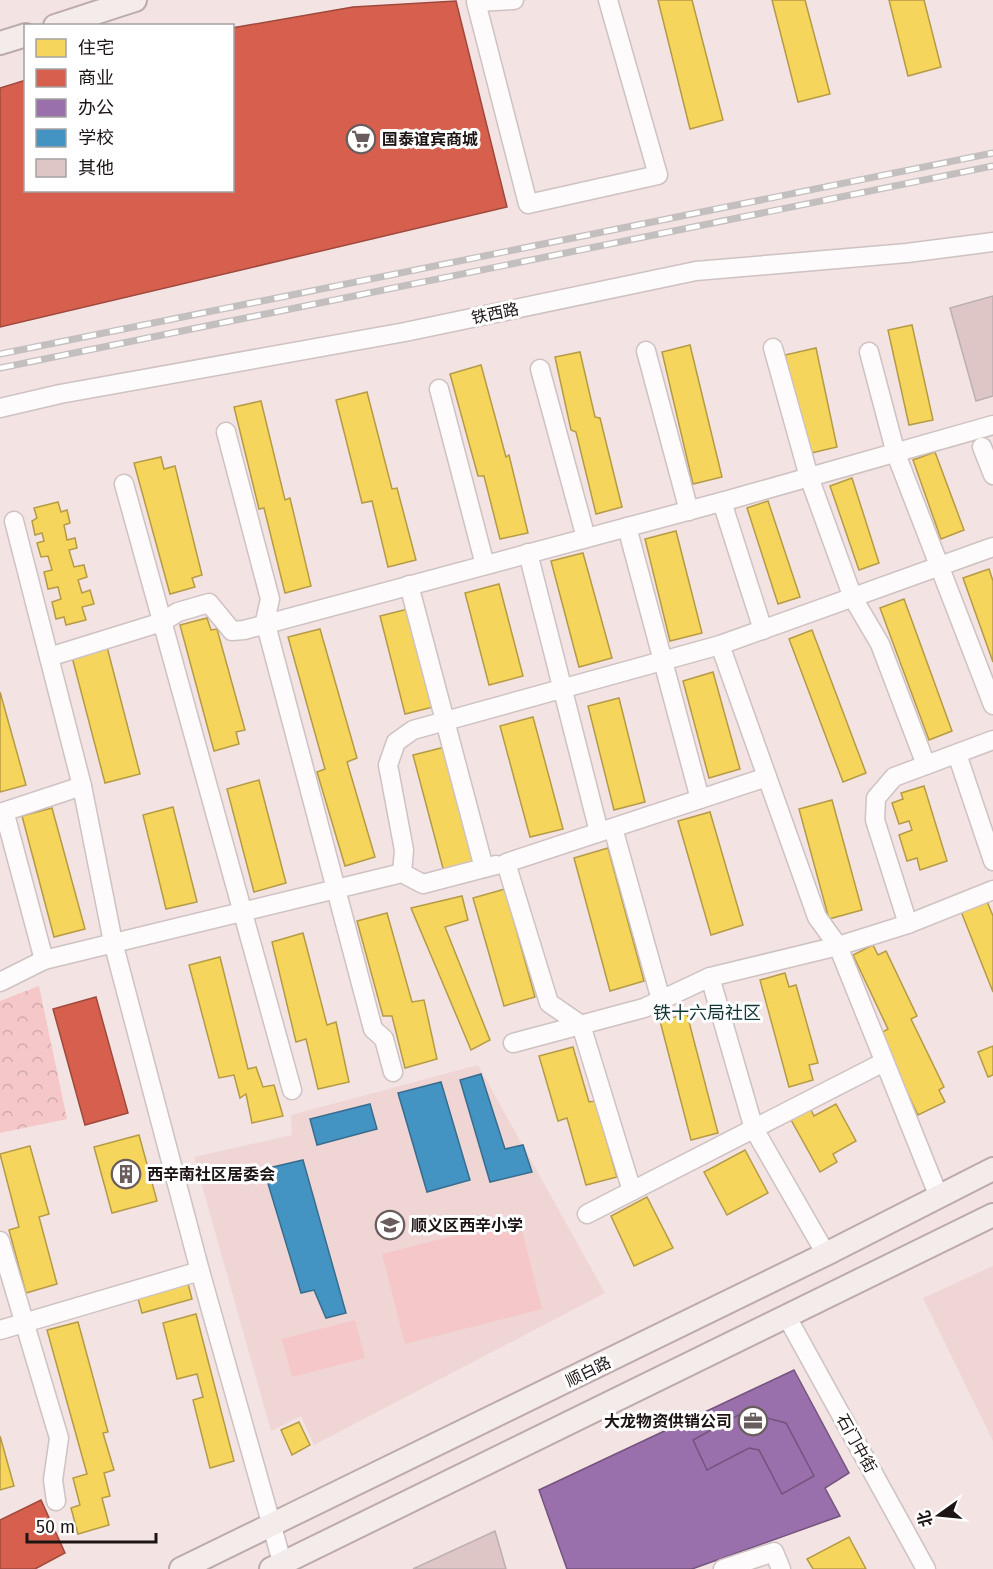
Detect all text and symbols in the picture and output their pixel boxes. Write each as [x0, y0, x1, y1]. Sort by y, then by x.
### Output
legend [24, 24, 234, 192]
text: 住宅 [78, 37, 114, 59]
text: 商业 [78, 67, 114, 89]
text: 办公 [78, 97, 114, 119]
supermarket icon: 国泰谊宾商城 [345, 123, 377, 155]
text: 学校 [78, 127, 114, 149]
place label: 国泰谊宾商城 [382, 130, 478, 149]
text: 其他 [78, 157, 114, 179]
street label: 铁西路 [470, 299, 521, 328]
district label: 铁十六局社区 [653, 1002, 761, 1024]
building icon: 西辛南社区居委会 [110, 1158, 142, 1190]
place label: 西辛南社区居委会 [147, 1165, 275, 1184]
school or university icon: 顺义区西辛小学 [374, 1209, 406, 1241]
place label: 顺义区西辛小学 [411, 1216, 523, 1235]
street label: 顺白路 [562, 1352, 614, 1391]
office icon: 大龙物资供销公司 [737, 1405, 769, 1437]
street label: 石门中街 [833, 1411, 880, 1476]
place label: 大龙物资供销公司 [604, 1412, 732, 1431]
north arrow [909, 1485, 969, 1545]
scale bar [27, 1506, 156, 1544]
text: 北 [914, 1509, 936, 1529]
text: 50 m [36, 1516, 75, 1538]

